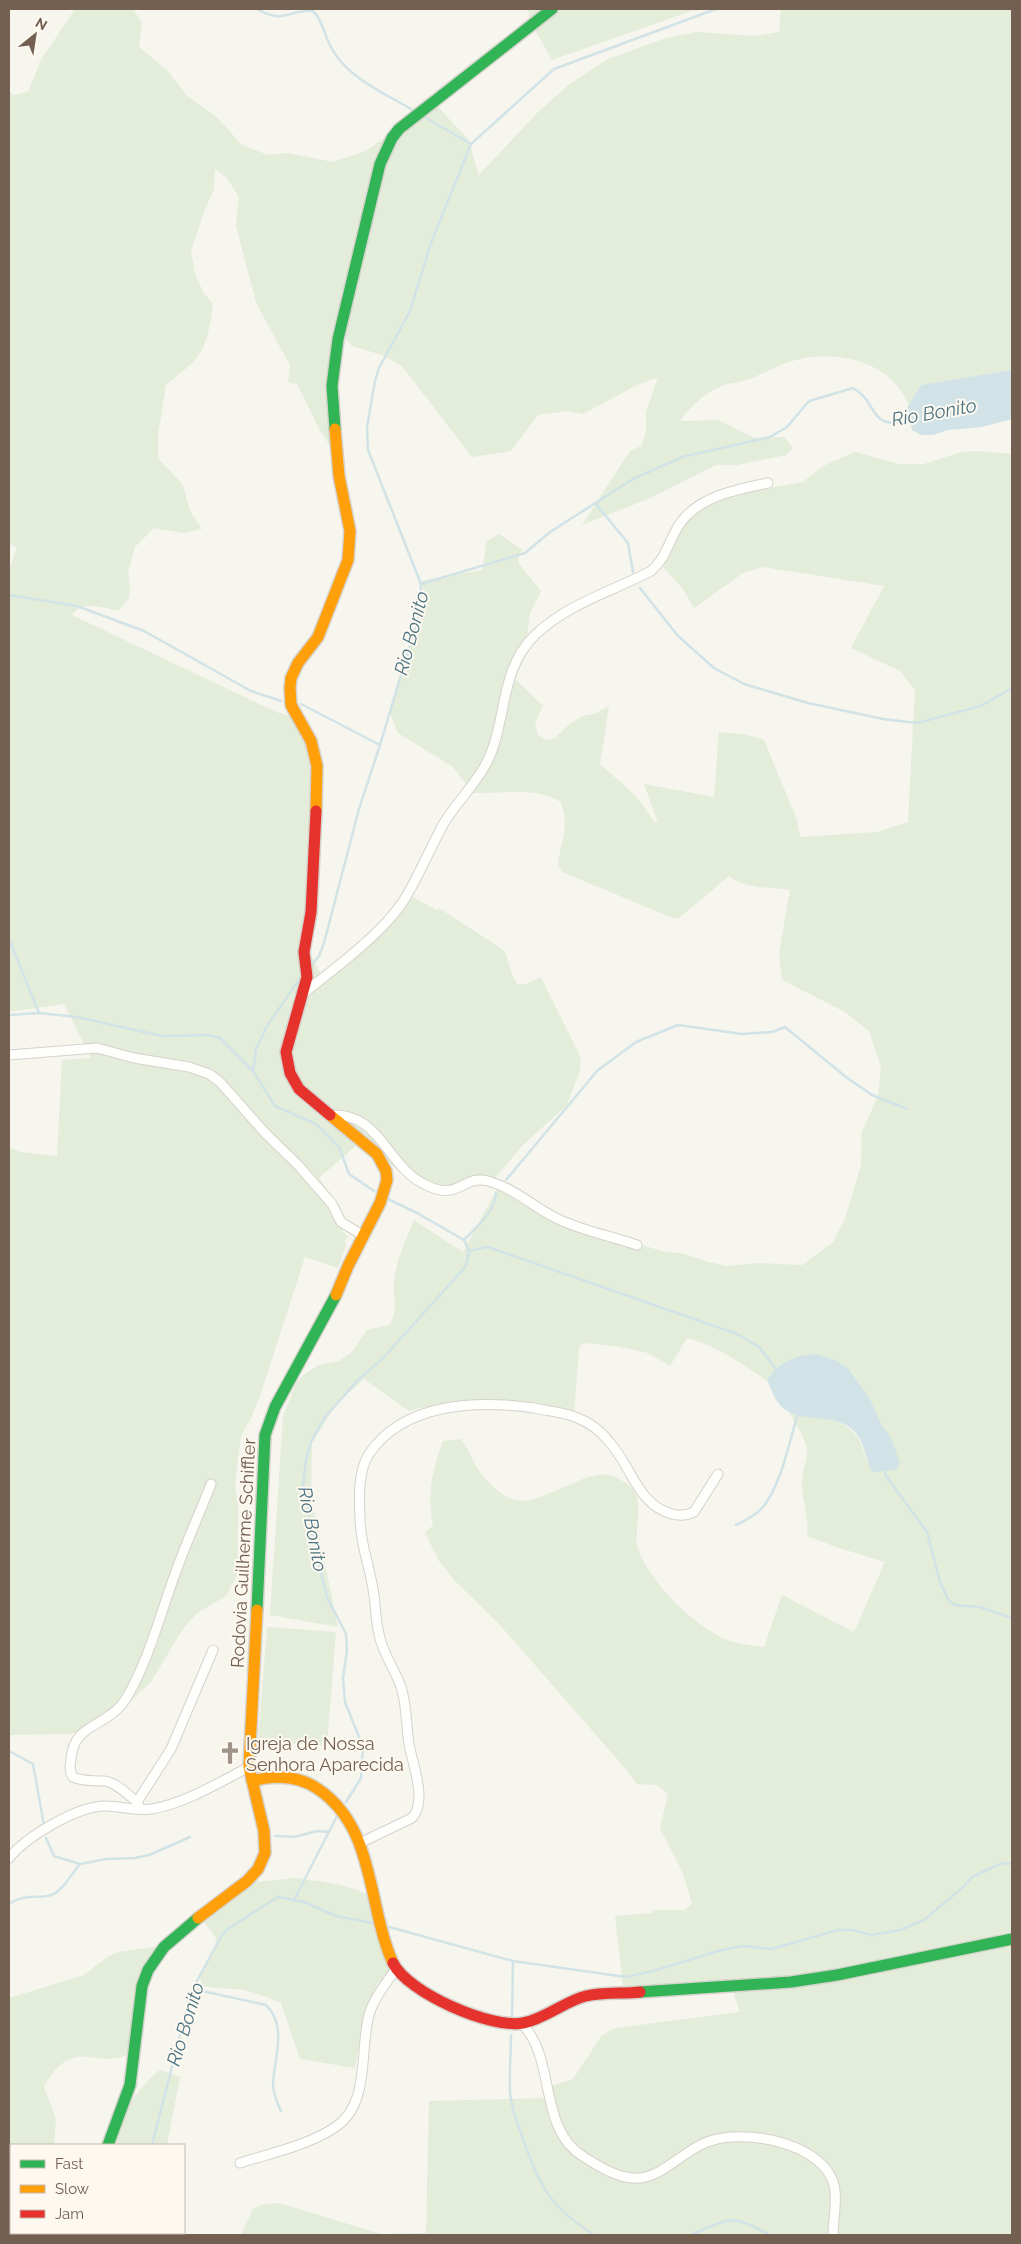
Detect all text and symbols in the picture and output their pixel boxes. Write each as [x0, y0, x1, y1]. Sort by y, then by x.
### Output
north arrow [10, 10, 60, 60]
text: N [33, 14, 50, 33]
water label: Rio Bonito [890, 394, 978, 430]
water label: Rio Bonito [389, 588, 433, 677]
street label: Rodovia Guilherme Schiffler [226, 1437, 260, 1668]
water label: Rio Bonito [294, 1485, 332, 1573]
place label: Igreja de Nossa Senhora Aparecida [246, 1733, 404, 1775]
church icon: Igreja de Nossa Senhora Aparecida [217, 1740, 243, 1766]
water label: Rio Bonito [162, 1980, 208, 2068]
legend [10, 2144, 185, 2234]
text: Fast [55, 2155, 83, 2173]
text: Slow [55, 2180, 89, 2198]
text: Jam [55, 2205, 84, 2223]

